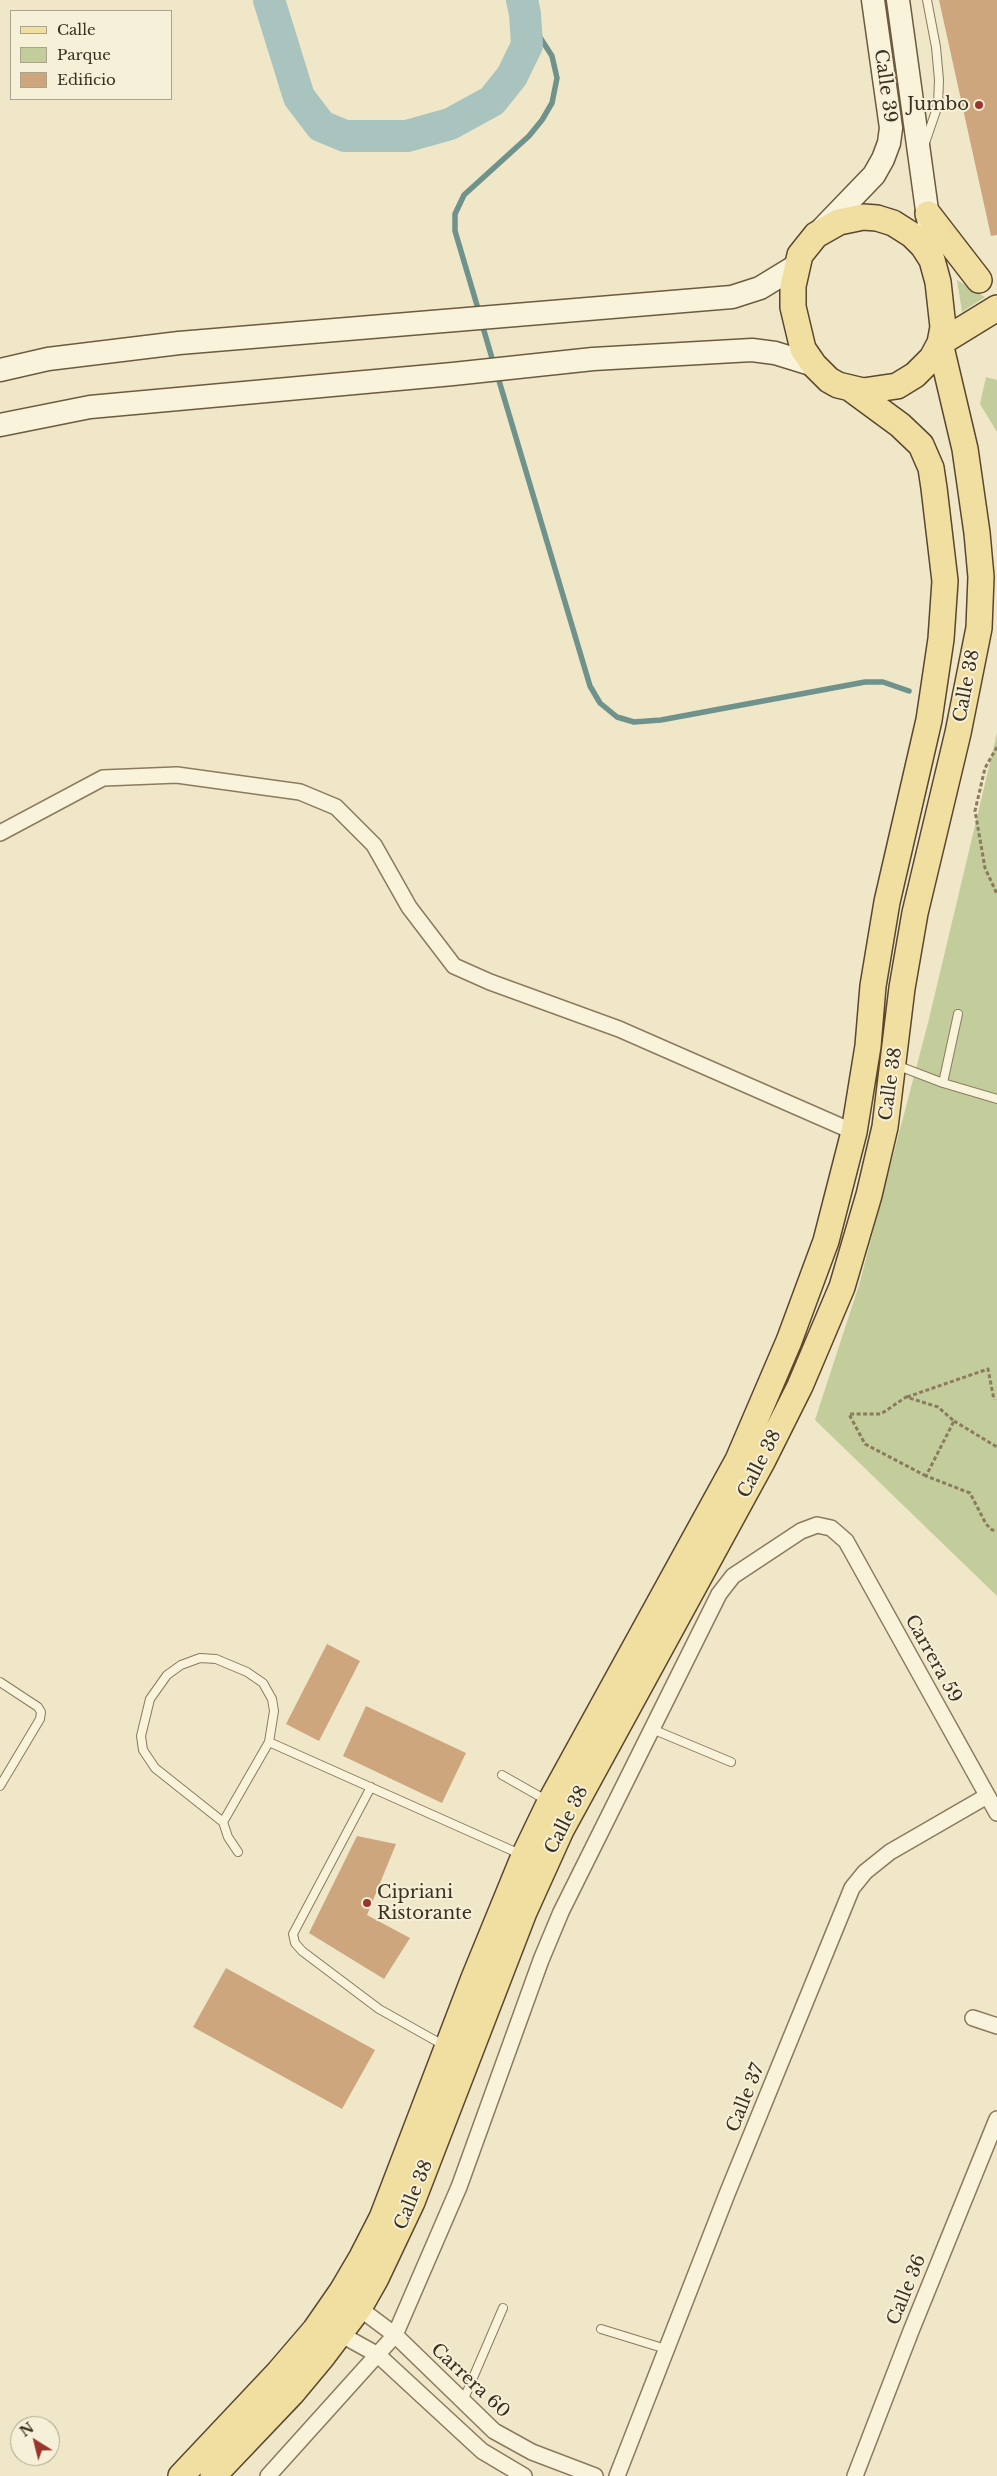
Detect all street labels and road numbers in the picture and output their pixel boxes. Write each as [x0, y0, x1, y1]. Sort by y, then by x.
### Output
street label: Calle 39 [869, 48, 901, 124]
street label: Calle 38 [949, 648, 985, 724]
street label: Calle 38 [875, 1046, 907, 1122]
street label: Calle 38 [734, 1426, 786, 1502]
street label: Carrera 59 [900, 1611, 966, 1707]
street label: Calle 38 [541, 1782, 593, 1858]
street label: Calle 37 [723, 2061, 769, 2135]
street label: Calle 38 [390, 2157, 438, 2233]
street label: Calle 36 [883, 2252, 931, 2328]
street label: Carrera 60 [426, 2339, 514, 2423]

